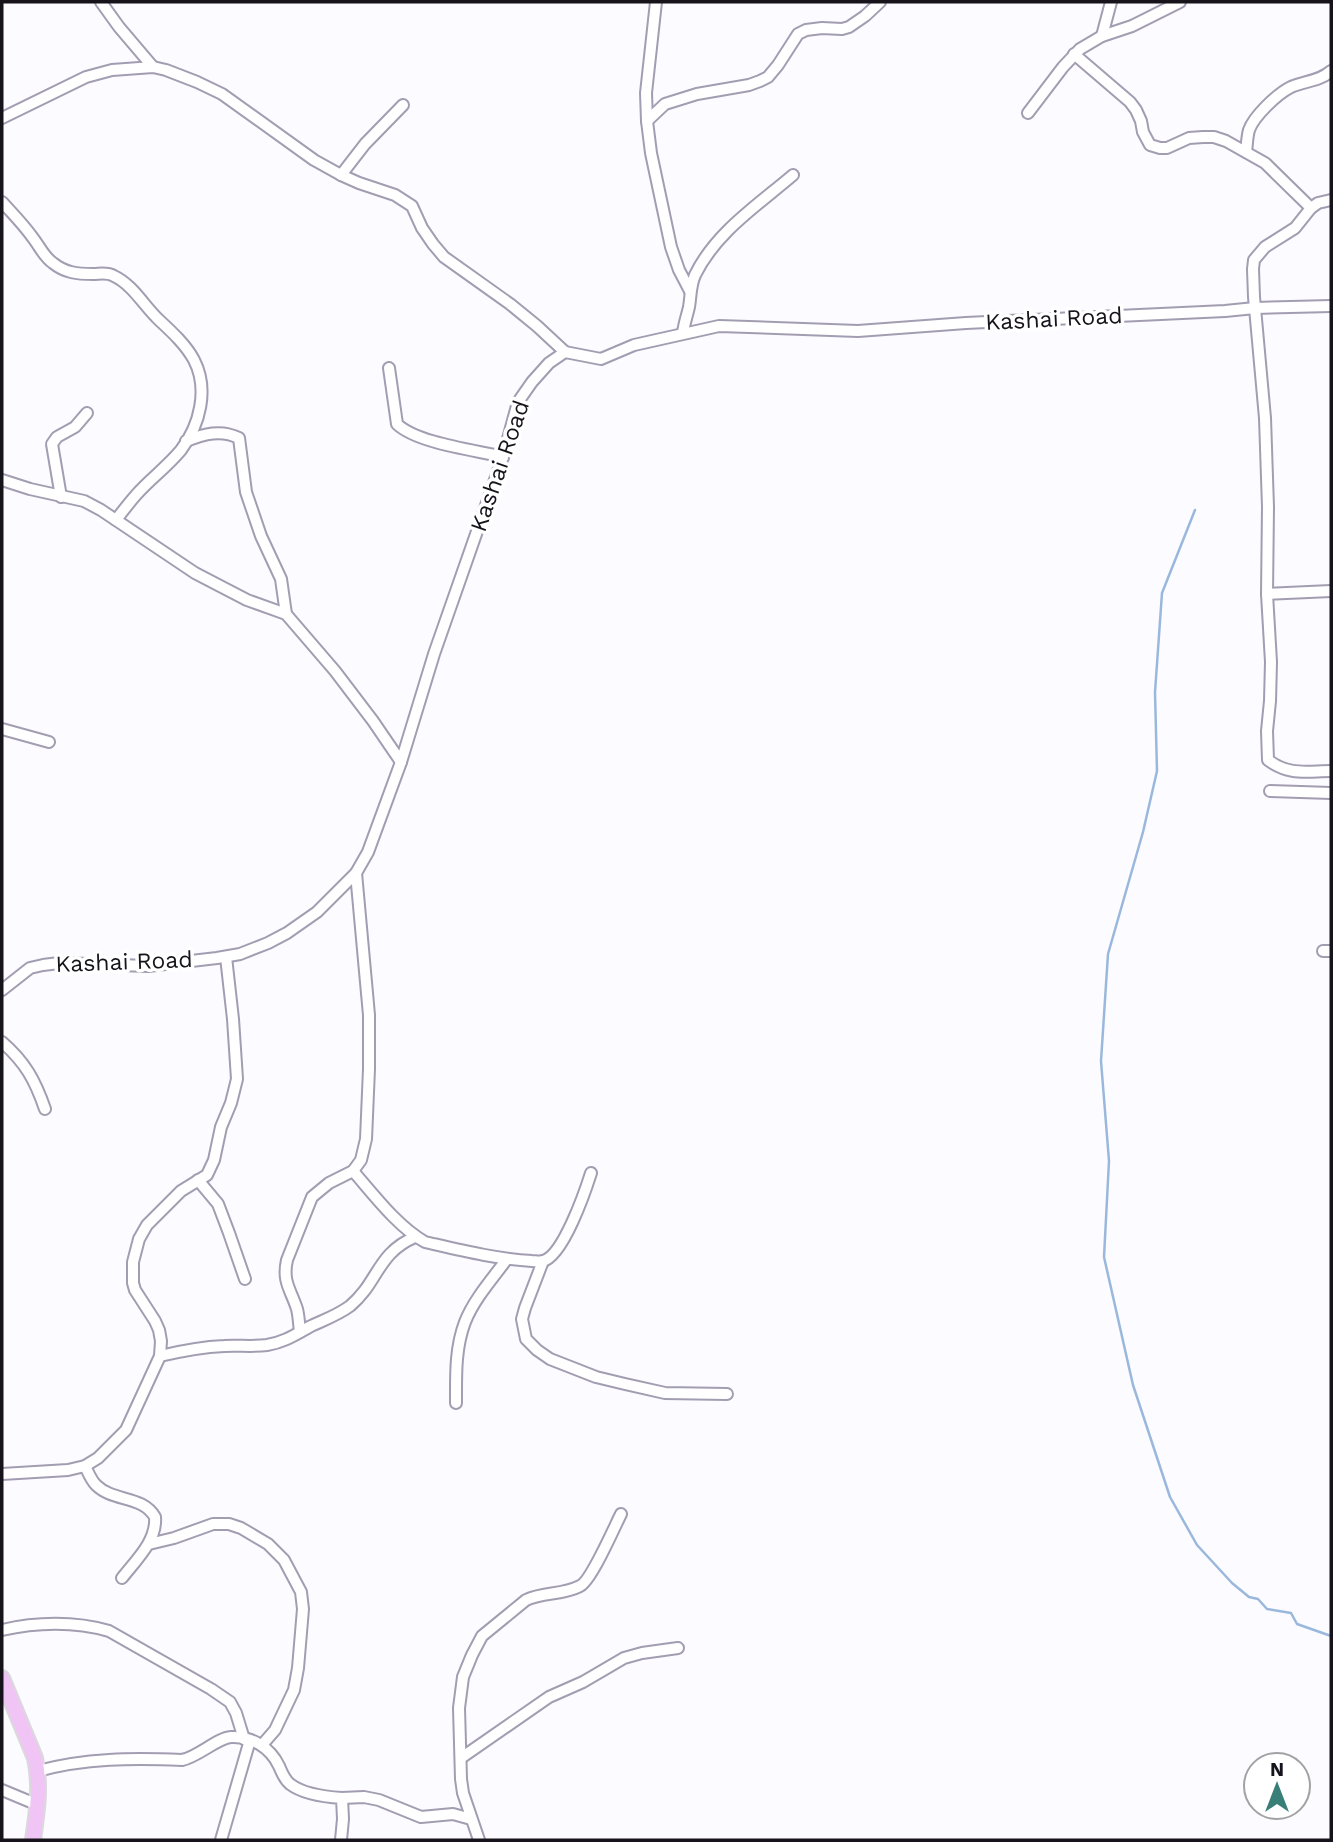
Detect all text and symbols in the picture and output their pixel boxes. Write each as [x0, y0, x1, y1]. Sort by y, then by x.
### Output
street label: Kashai Road [985, 302, 1123, 336]
street label: Kashai Road [465, 397, 535, 535]
street label: Kashai Road [55, 946, 193, 978]
north arrow [1242, 1751, 1312, 1821]
text: N [1270, 1758, 1284, 1781]

